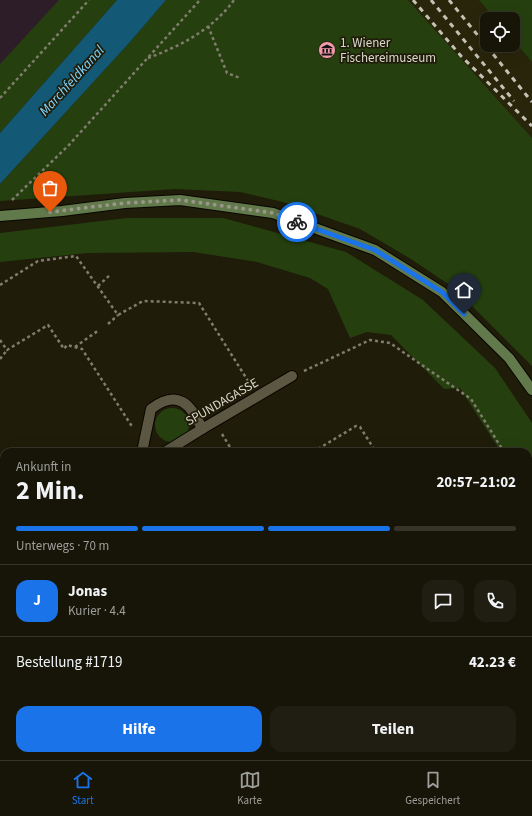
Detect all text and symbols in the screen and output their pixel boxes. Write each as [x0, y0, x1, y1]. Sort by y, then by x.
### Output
map controls [480, 12, 520, 52]
button: locate [480, 12, 520, 52]
place label: 1. Wiener Fischereimuseum [340, 34, 436, 67]
museum icon: 1. Wiener Fischereimuseum [317, 40, 337, 60]
water label: Marchfeldkanal [35, 41, 110, 121]
pin [33, 171, 67, 212]
icon: bag [39, 177, 61, 199]
courier [277, 202, 317, 242]
icon: bike [286, 211, 308, 233]
pin [447, 273, 481, 314]
icon: home [453, 279, 475, 301]
street label: SPUNDAGASSE [182, 374, 262, 430]
text: Ankunft in [16, 458, 71, 476]
text: 2 Min. [16, 472, 85, 509]
text: 20:57–21:02 [436, 472, 516, 493]
text: Unterwegs · 70 m [16, 537, 109, 555]
button: chat [422, 580, 464, 622]
button: phone [474, 580, 516, 622]
text: Jonas [68, 581, 107, 602]
text: J [33, 590, 41, 611]
text: Kurier · 4.4 [68, 602, 126, 620]
text: Bestellung #1719 [16, 652, 122, 673]
text: 42.23 € [469, 652, 516, 673]
button: Hilfe [16, 706, 262, 752]
button: Teilen [270, 706, 516, 752]
tab: Start [72, 769, 94, 808]
tab: Karte [237, 769, 262, 808]
tab: Gespeichert [405, 769, 460, 808]

